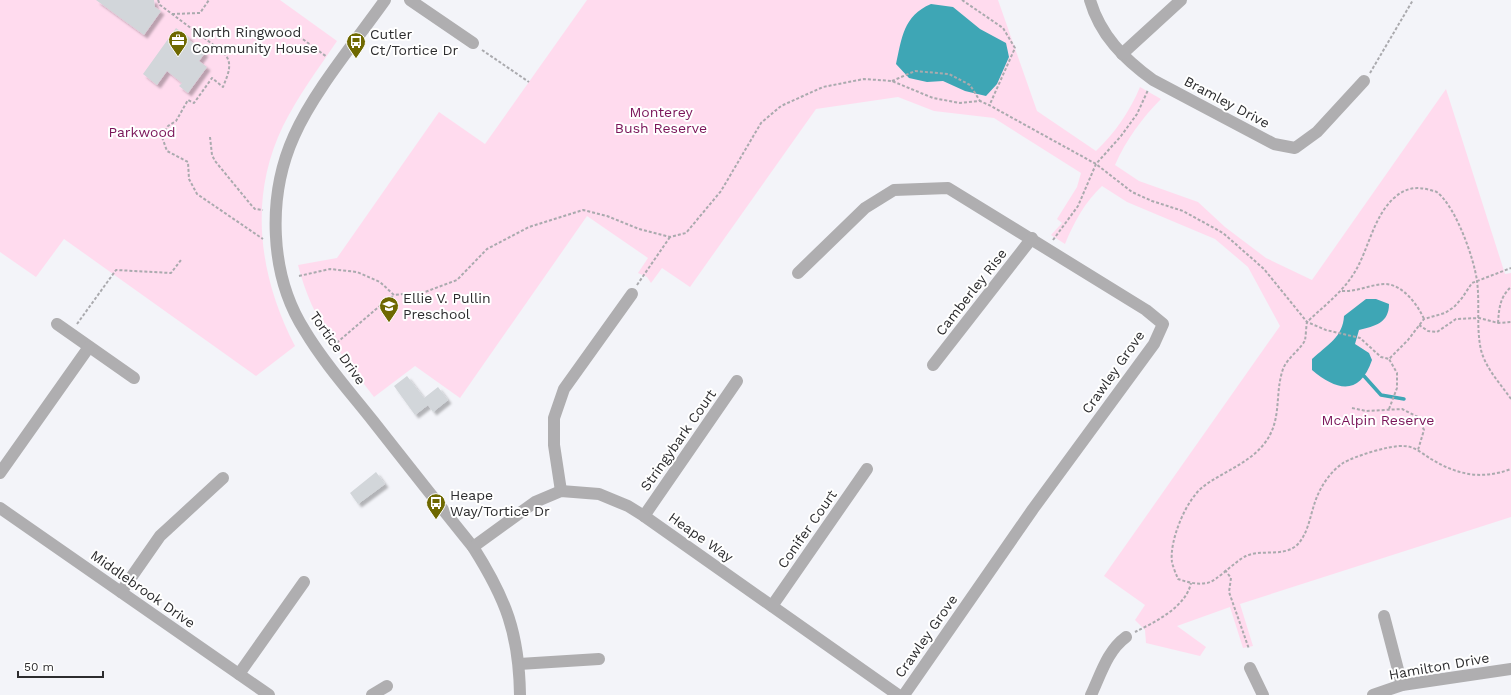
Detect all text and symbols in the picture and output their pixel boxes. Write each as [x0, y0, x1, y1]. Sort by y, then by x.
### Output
place label: North Ringwood Community House [192, 24, 318, 56]
place label: Cutler Ct/Tortice Dr [370, 26, 459, 58]
office icon: North Ringwood Community House [167, 29, 189, 57]
bus stop icon: Cutler Ct/Tortice Dr [345, 31, 367, 59]
street label: Bramley Drive [1182, 73, 1272, 131]
park label: Monterey Bush Reserve [615, 104, 707, 136]
park label: Parkwood [108, 124, 176, 140]
street label: Camberley Rise [932, 245, 1010, 339]
place label: Ellie V. Pullin Preschool [403, 290, 491, 322]
school or university icon: Ellie V. Pullin Preschool [378, 295, 400, 323]
street label: Tortice Drive [307, 308, 369, 388]
street label: Crawley Grove [1078, 327, 1148, 417]
street label: Stringybark Court [637, 386, 719, 494]
park label: McAlpin Reserve [1322, 412, 1434, 428]
place label: Heape Way/Tortice Dr [450, 487, 550, 519]
street label: Conifer Court [774, 487, 840, 571]
bus stop icon: Heape Way/Tortice Dr [425, 492, 447, 520]
street label: Heape Way [666, 509, 737, 566]
street label: Middlebrook Drive [88, 547, 198, 631]
street label: Crawley Grove [891, 591, 961, 681]
street label: Hamilton Drive [1388, 649, 1490, 683]
scale bar [18, 653, 103, 679]
text: 50 m [24, 660, 54, 674]

